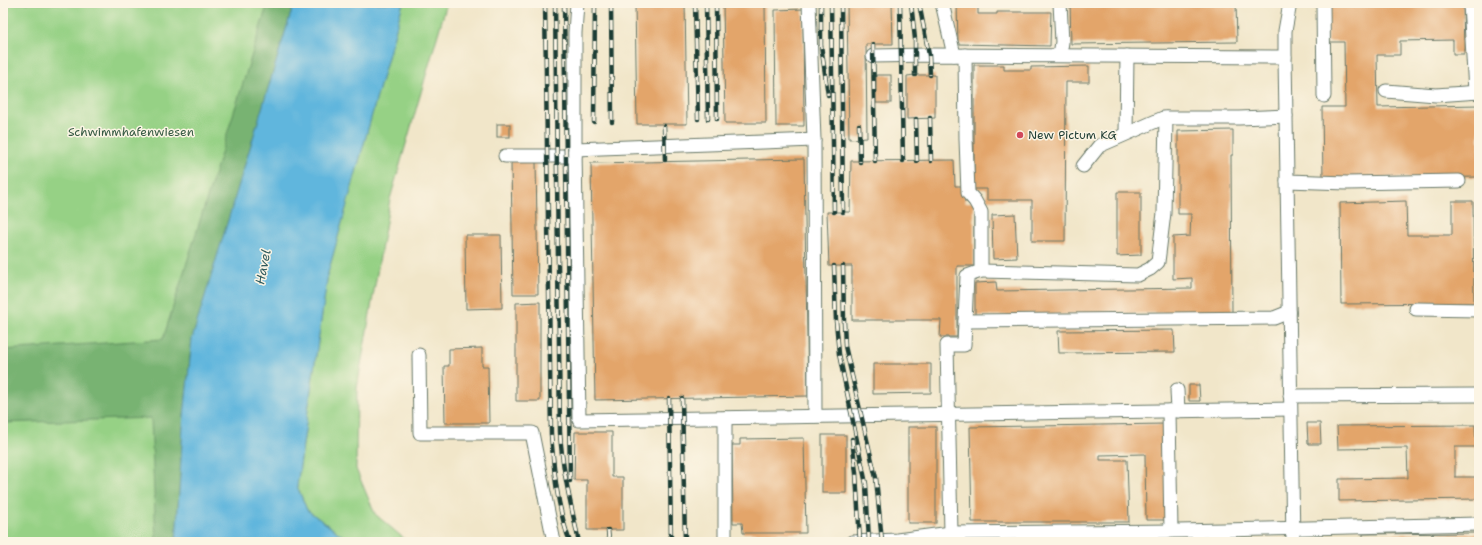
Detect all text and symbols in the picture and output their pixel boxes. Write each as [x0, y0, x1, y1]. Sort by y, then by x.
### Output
park label: Schwimmhafenwiesen [68, 124, 194, 140]
place label: New Pictum KG [1028, 127, 1117, 143]
marker: New Pictum KG [1015, 130, 1025, 140]
water label: Havel [251, 248, 275, 286]

